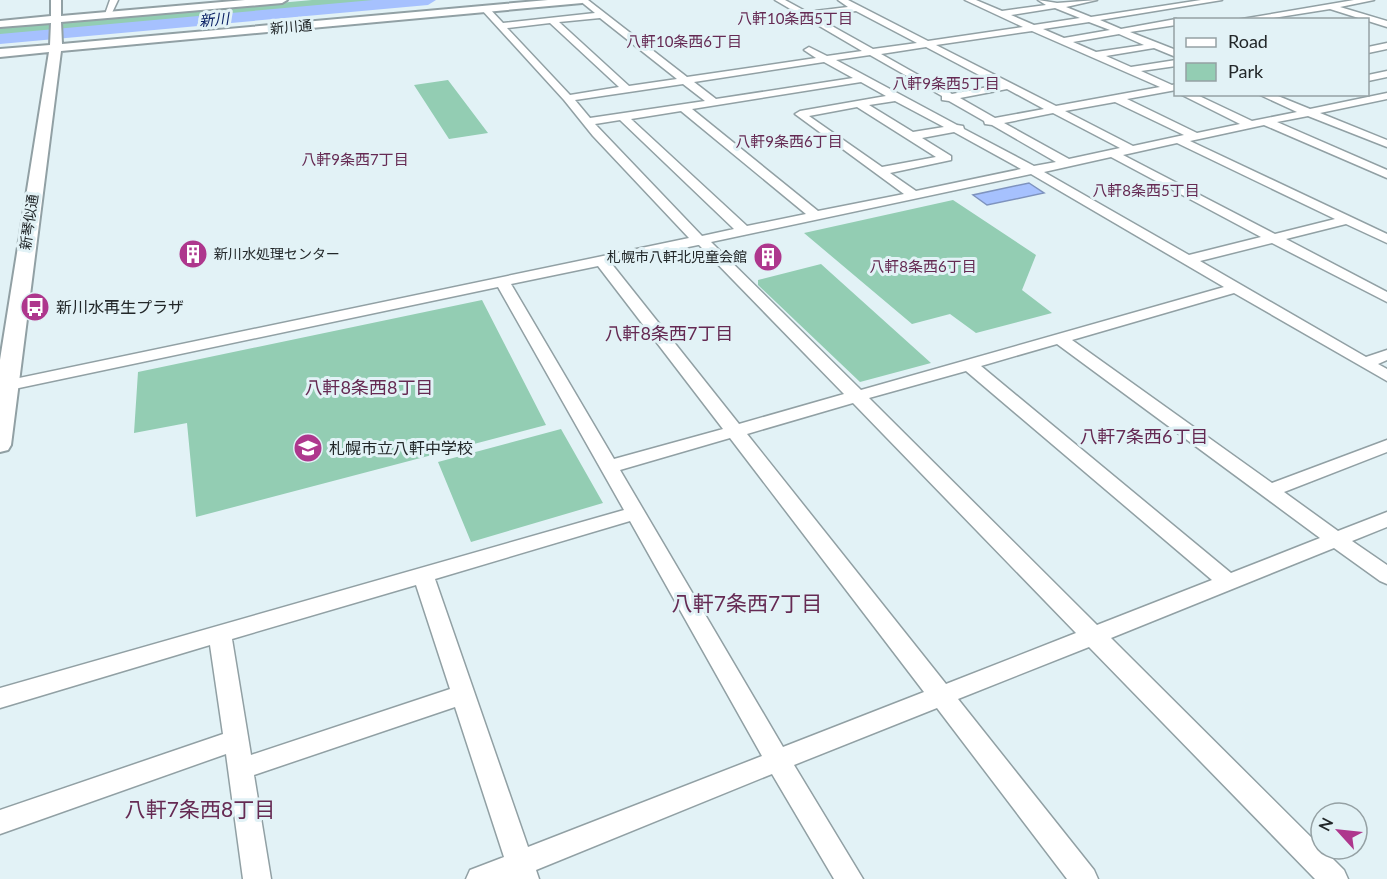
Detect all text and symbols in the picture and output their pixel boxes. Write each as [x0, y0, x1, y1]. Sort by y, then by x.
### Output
water label: 新川 [198, 9, 232, 29]
district label: 八軒10条西5丁目 [737, 9, 853, 27]
street label: 新川通 [269, 16, 313, 37]
legend [1174, 18, 1369, 96]
text: Road [1228, 30, 1268, 52]
district label: 八軒10条西6丁目 [626, 32, 742, 50]
text: Park [1228, 60, 1264, 82]
district label: 八軒9条西5丁目 [892, 74, 1000, 92]
district label: 八軒9条西6丁目 [735, 132, 843, 150]
district label: 八軒9条西7丁目 [301, 150, 409, 168]
district label: 八軒8条西5丁目 [1092, 181, 1200, 199]
street label: 新琴似通 [16, 193, 41, 251]
building icon: 新川水処理センター [177, 238, 209, 270]
building icon: 札幌市八軒北児童会館 [752, 241, 784, 273]
place label: 新川水処理センター [214, 245, 340, 262]
place label: 札幌市八軒北児童会館 [607, 248, 747, 265]
district label: 八軒8条西6丁目 [869, 257, 977, 275]
bus stop icon: 新川水再生プラザ [19, 291, 51, 323]
place label: 新川水再生プラザ [56, 297, 184, 316]
district label: 八軒8条西7丁目 [605, 322, 733, 344]
district label: 八軒8条西8丁目 [305, 376, 433, 398]
district label: 八軒7条西6丁目 [1080, 425, 1208, 447]
school or university icon: 札幌市立八軒中学校 [292, 432, 324, 464]
place label: 札幌市立八軒中学校 [329, 438, 473, 457]
district label: 八軒7条西7丁目 [672, 590, 822, 615]
district label: 八軒7条西8丁目 [125, 796, 275, 821]
north arrow [1309, 801, 1369, 861]
text: N [1314, 814, 1336, 834]

